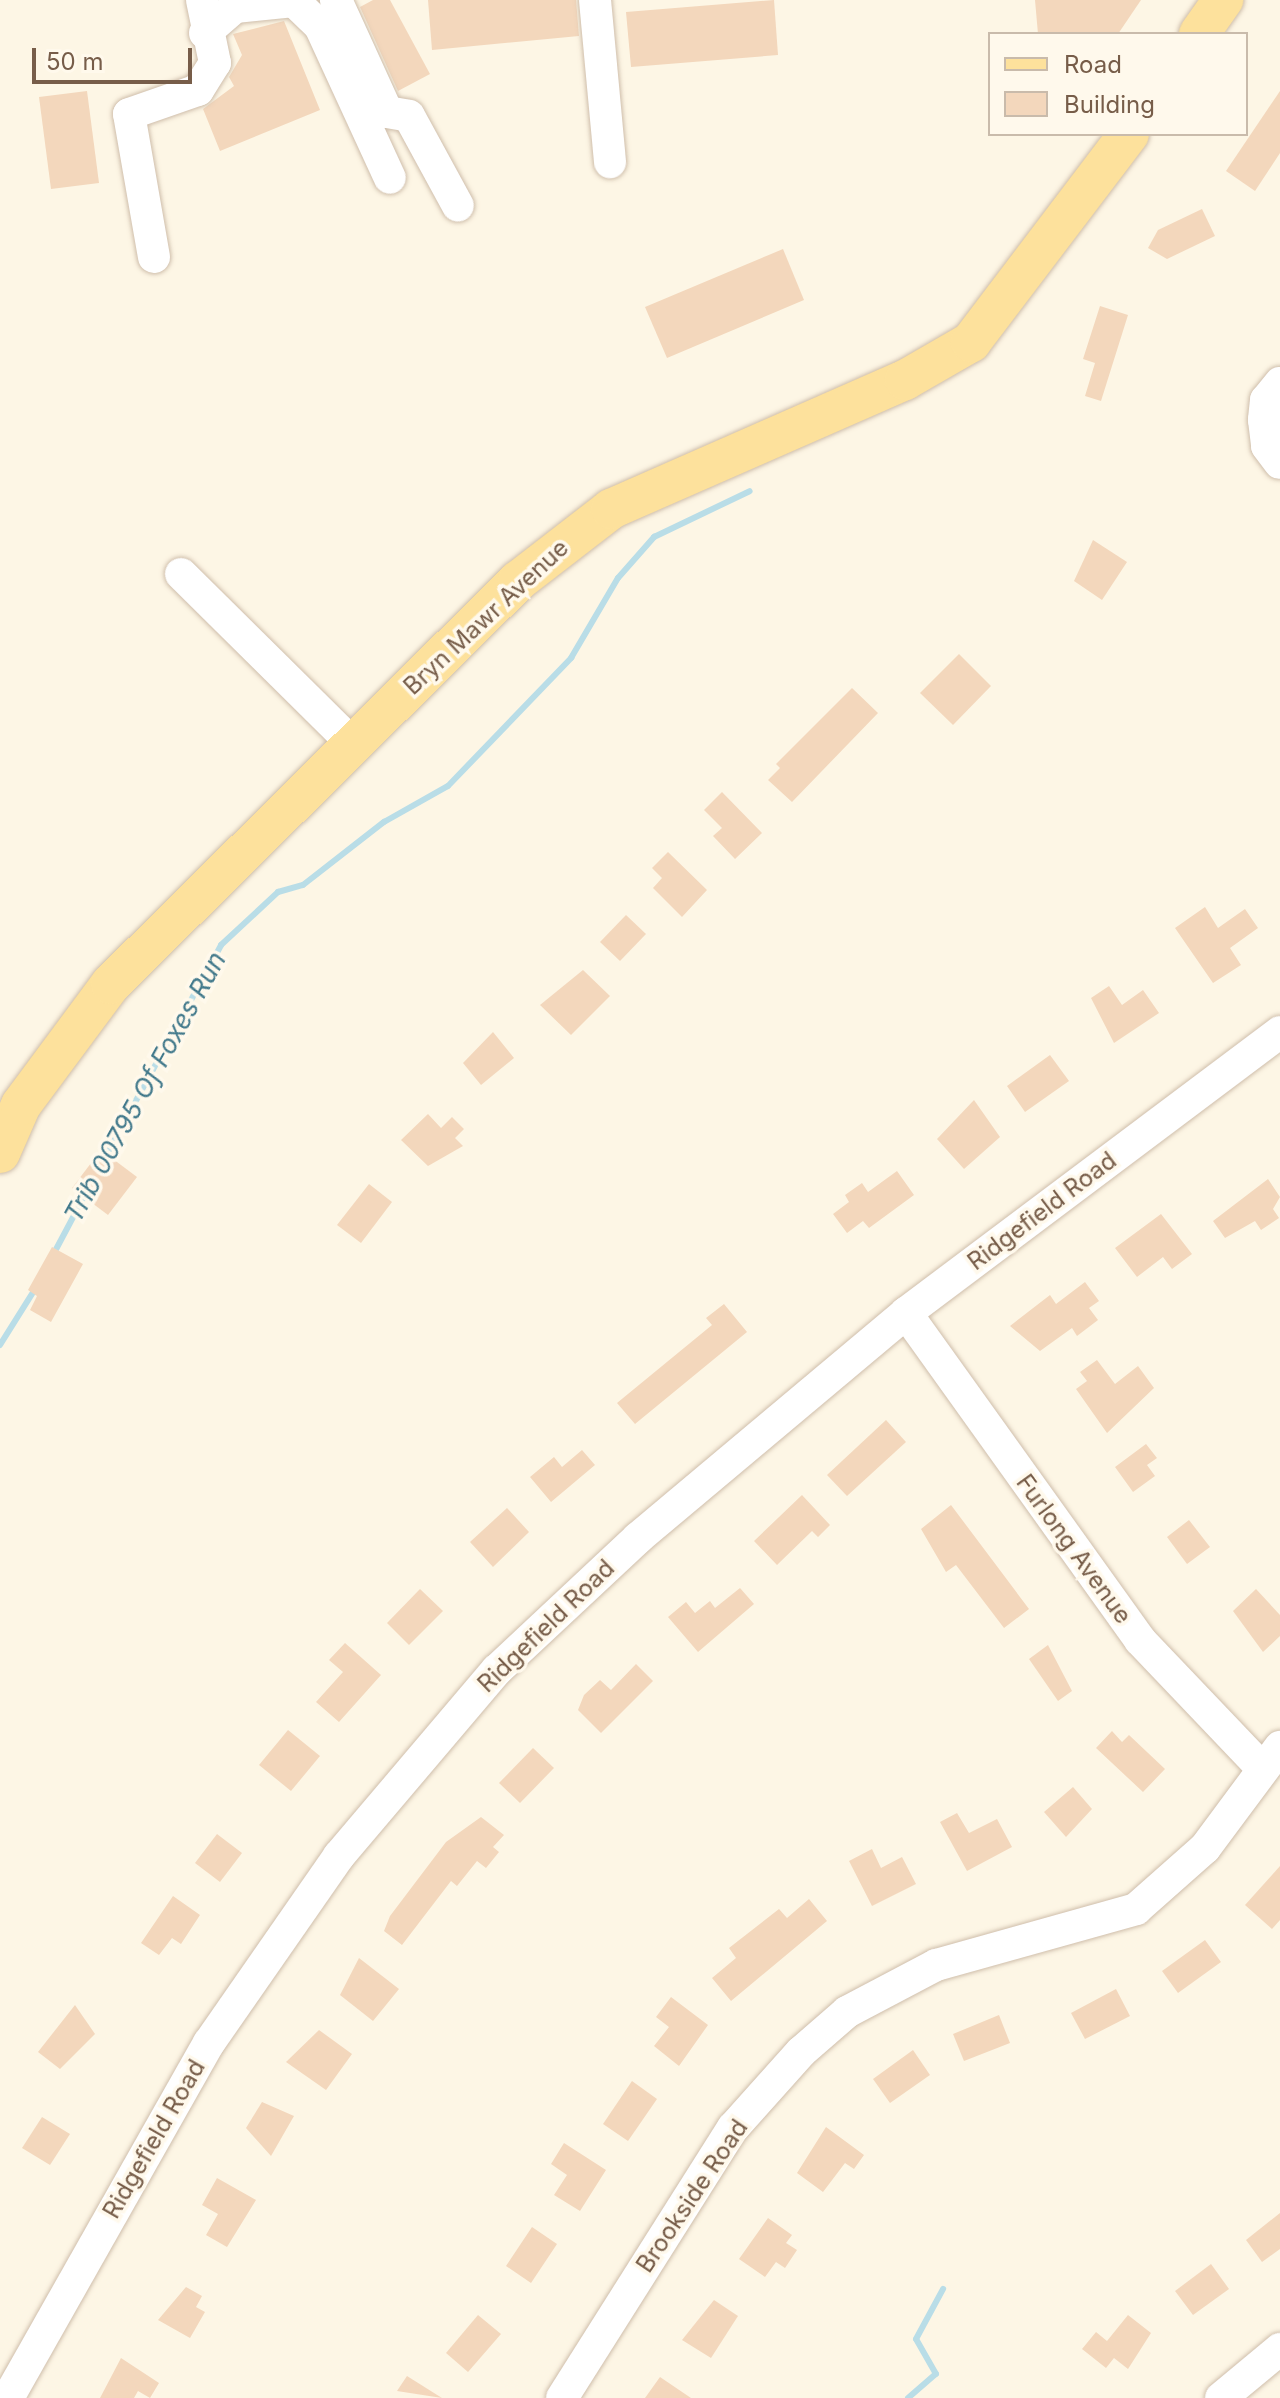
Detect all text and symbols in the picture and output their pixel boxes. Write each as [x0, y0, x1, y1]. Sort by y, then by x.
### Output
scale bar [36, 32, 196, 82]
legend [988, 32, 1248, 136]
text: 50 m [46, 47, 104, 76]
text: Road [1064, 50, 1122, 79]
text: Building [1064, 90, 1155, 119]
street label: Bryn Mawr Avenue [398, 533, 574, 701]
water label: Trib 00795 Of Foxes Run [58, 946, 232, 1228]
street label: Ridgefield Road [962, 1146, 1122, 1276]
street label: Furlong Avenue [1010, 1469, 1138, 1629]
street label: Ridgefield Road [472, 1554, 620, 1698]
street label: Ridgefield Road [97, 2055, 211, 2223]
street label: Brookside Road [630, 2114, 754, 2278]

